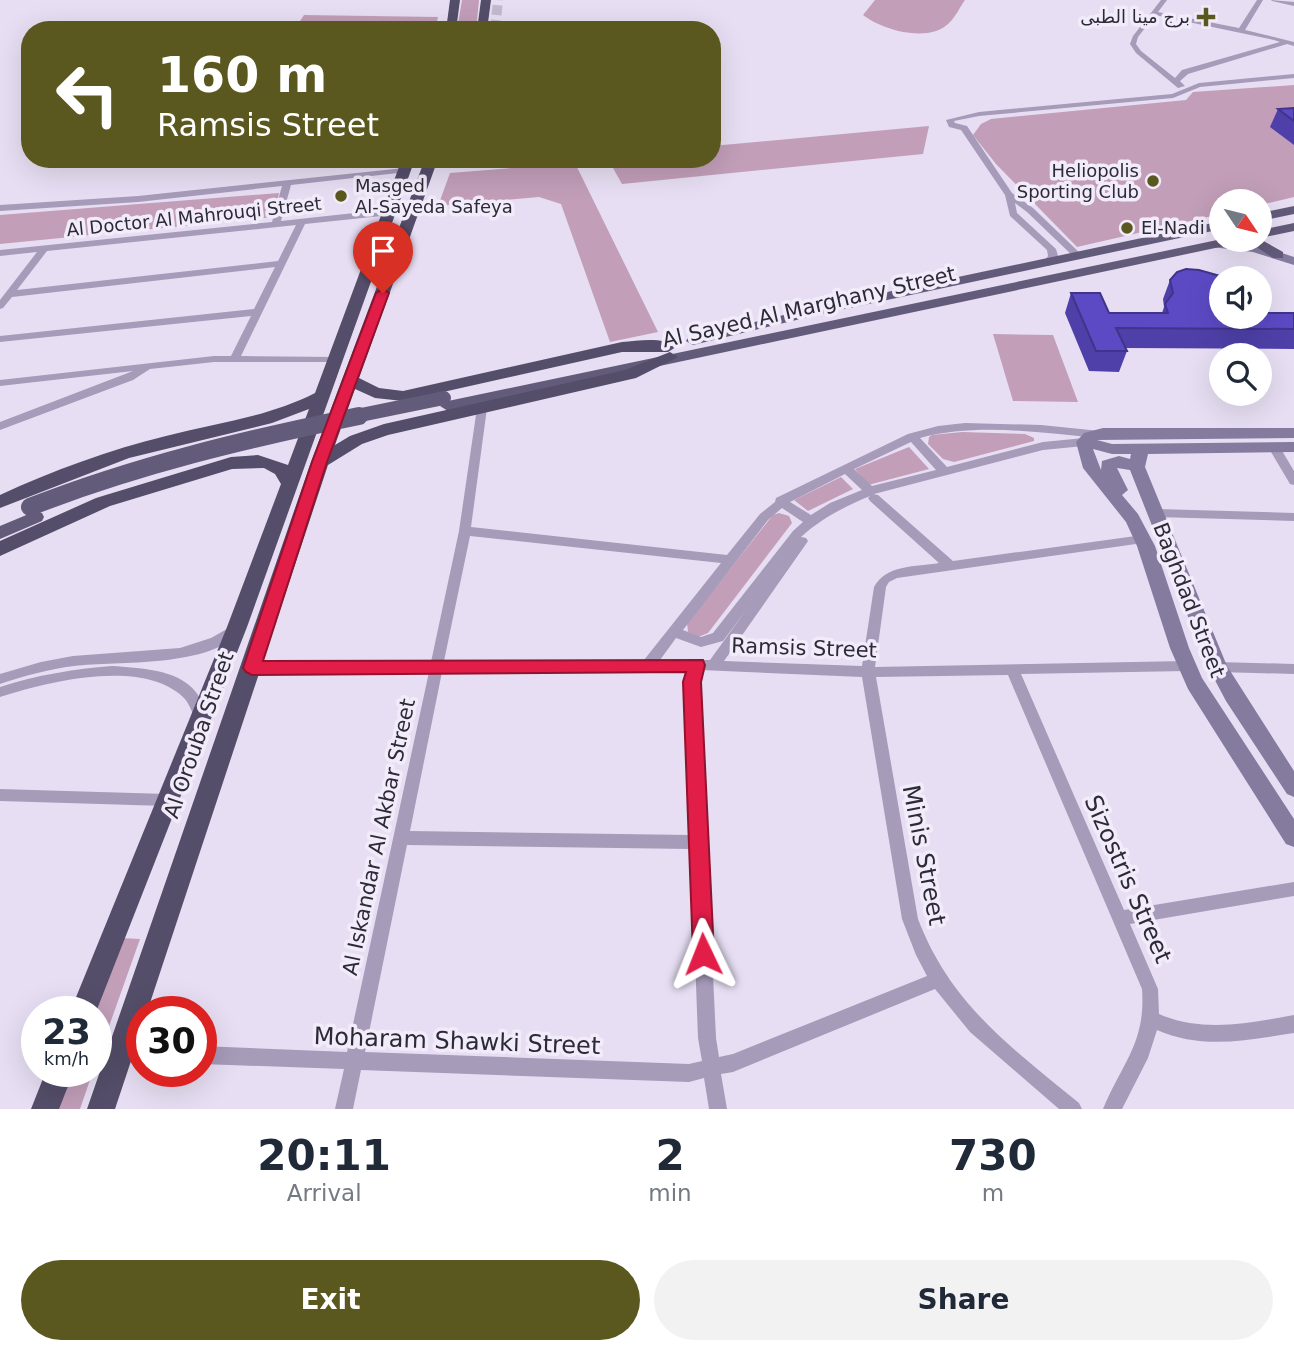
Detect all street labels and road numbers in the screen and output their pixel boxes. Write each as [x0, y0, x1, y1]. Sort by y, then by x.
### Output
street label: Al Doctor Al Mahrouqi Street [65, 193, 322, 240]
street label: Al Sayed Al Marghany Street [660, 262, 958, 352]
street label: Baghdad Street [1148, 519, 1230, 681]
street label: Ramsis Street [731, 633, 877, 663]
street label: Al Orouba Street [159, 649, 239, 821]
street label: Al Iskandar Al Akbar Street [338, 696, 420, 978]
street label: Minis Street [897, 782, 951, 928]
street label: Sizostris Street [1078, 791, 1178, 967]
street label: Moharam Shawki Street [313, 1022, 601, 1060]

